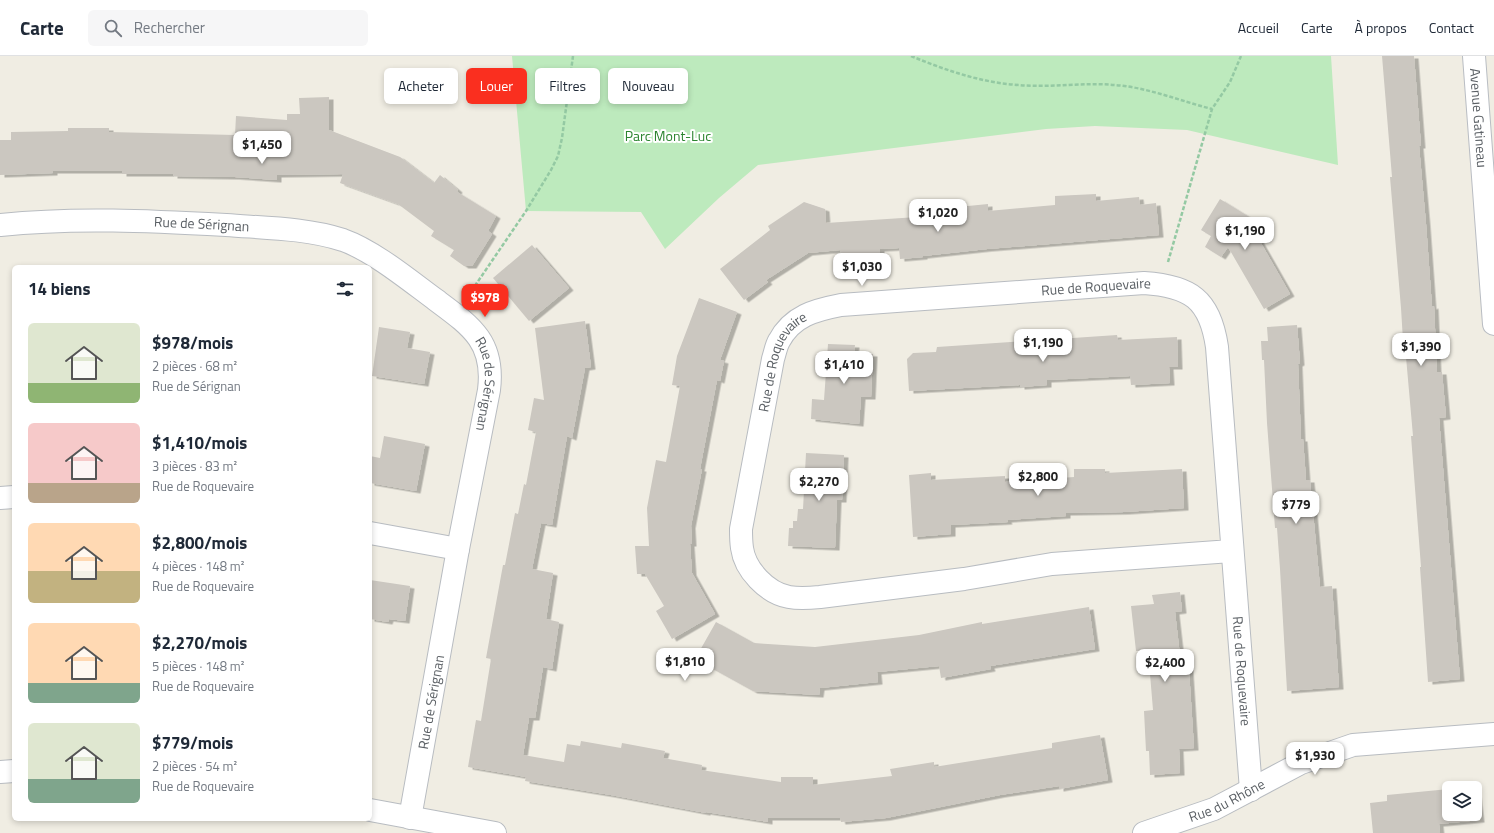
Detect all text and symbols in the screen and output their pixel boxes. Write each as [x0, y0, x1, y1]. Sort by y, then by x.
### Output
search box [88, 10, 368, 46]
text: Carte [20, 13, 64, 42]
text: Rechercher [134, 16, 205, 39]
icon: search [102, 17, 124, 39]
text: Accueil [1238, 17, 1279, 38]
text: Carte [1301, 17, 1333, 38]
text: À propos [1355, 17, 1407, 38]
text: Contact [1429, 17, 1474, 38]
street label: Avenue Gatineau [1465, 67, 1493, 168]
chip: Acheter [384, 68, 458, 104]
chip: Louer [466, 68, 527, 104]
chip: Filtres [535, 68, 600, 104]
chip: Nouveau [608, 68, 688, 104]
park label: Parc Mont-Luc [625, 125, 711, 146]
pin: $1,450 [229, 131, 295, 165]
text: $1,450 [242, 134, 282, 154]
pin: $1,020 [905, 199, 971, 233]
text: $1,020 [918, 202, 958, 222]
street label: Rue de Sérignan [154, 211, 250, 237]
pin: $1,190 [1212, 217, 1278, 251]
text: $1,190 [1225, 220, 1265, 240]
pin: $1,030 [829, 253, 895, 287]
text: $1,030 [842, 256, 882, 276]
street label: Rue de Roquevaire [1040, 272, 1152, 300]
text: 14 biens [28, 276, 91, 302]
icon: filters [334, 278, 356, 300]
pin: $978 [461, 284, 509, 318]
text: $978 [470, 287, 500, 307]
street label: Rue de Roquevaire [752, 306, 810, 414]
pin: $1,190 [1010, 329, 1076, 363]
text: $978/mois [152, 330, 233, 356]
street label: Rue de Sérignan [470, 332, 501, 433]
text: $1,190 [1023, 332, 1063, 352]
pin: $1,390 [1388, 333, 1454, 367]
text: $1,390 [1401, 336, 1441, 356]
icon: home [60, 339, 108, 387]
pin: $1,410 [811, 351, 877, 385]
text: $1,410 [824, 354, 864, 374]
text: 2 pièces · 68 m² [152, 356, 237, 376]
text: Rue de Sérignan [152, 376, 241, 396]
text: $1,410/mois [152, 430, 247, 456]
icon: home [60, 439, 108, 487]
text: 3 pièces · 83 m² [152, 456, 237, 476]
pin: $2,800 [1005, 463, 1071, 497]
text: $2,800 [1018, 466, 1058, 486]
pin: $2,270 [786, 468, 852, 502]
text: $2,270 [799, 471, 839, 491]
text: Rue de Roquevaire [152, 476, 254, 496]
pin: $779 [1272, 491, 1320, 525]
text: $779 [1281, 494, 1311, 514]
text: $2,800/mois [152, 530, 247, 556]
icon: home [60, 539, 108, 587]
text: 4 pièces · 148 m² [152, 556, 244, 576]
text: Rue de Roquevaire [152, 576, 254, 596]
street label: Rue de Roquevaire [1228, 615, 1257, 727]
text: $2,270/mois [152, 630, 247, 656]
icon: home [60, 639, 108, 687]
pin: $1,810 [652, 648, 718, 682]
pin: $2,400 [1132, 649, 1198, 683]
text: $1,810 [665, 651, 705, 671]
text: $2,400 [1145, 652, 1185, 672]
street label: Rue de Sérignan [412, 653, 449, 751]
text: 5 pièces · 148 m² [152, 656, 244, 676]
text: Rue de Roquevaire [152, 676, 254, 696]
text: $779/mois [152, 730, 233, 756]
icon: home [60, 739, 108, 787]
pin: $1,930 [1282, 742, 1348, 776]
text: $1,930 [1295, 745, 1335, 765]
text: 2 pièces · 54 m² [152, 756, 237, 776]
street label: Rue du Rhône [1186, 773, 1268, 827]
text: Rue de Roquevaire [152, 776, 254, 796]
map controls [1442, 781, 1482, 821]
button: layers [1442, 781, 1482, 821]

